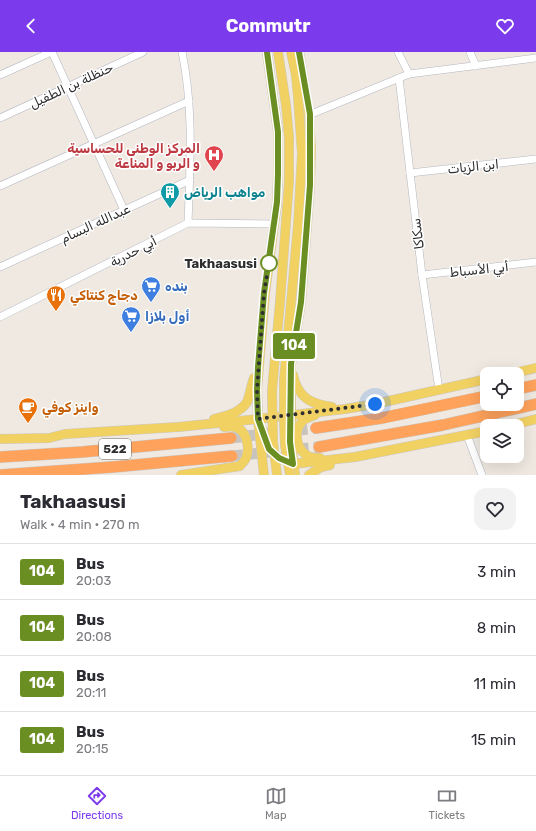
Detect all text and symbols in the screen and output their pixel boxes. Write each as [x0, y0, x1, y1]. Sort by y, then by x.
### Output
icon: back [20, 15, 42, 37]
text: Commutr [226, 15, 310, 37]
icon: heart [494, 15, 516, 37]
street label: حنظلة بن الطفيل [27, 60, 116, 112]
place label: المركز الوطني للحساسية و الربو و المناعة [67, 141, 200, 172]
hospital icon: المركز الوطني للحساسية و الربو و المناعة [203, 144, 225, 172]
street label: ابن الزيات [447, 156, 500, 178]
building icon: مواهب الرياض [159, 181, 181, 209]
place label: مواهب الرياض [184, 185, 265, 201]
street label: عبدالله البسام [58, 201, 133, 247]
street label: سكاكا [408, 218, 427, 250]
street label: أبي حدرية [107, 233, 160, 271]
marker: Takhaasusi [260, 254, 278, 272]
place label: Takhaasusi [184, 256, 257, 271]
street label: أبي الأسباط [449, 259, 510, 282]
supermarket icon: بنده [140, 275, 162, 303]
place label: بنده [165, 279, 188, 294]
restaurant icon: دجاج كنتاكي [45, 284, 67, 312]
place label: دجاج كنتاكي [70, 288, 138, 306]
supermarket icon: أول بلازا [120, 305, 142, 333]
place label: أول بلازا [145, 309, 190, 324]
line badge: 104 [271, 333, 317, 359]
text: 104 [281, 337, 307, 354]
map controls [480, 367, 524, 463]
button: locate [480, 367, 524, 411]
your location [365, 394, 385, 414]
cafe icon: واينز كوفي [17, 396, 39, 424]
place label: واينز كوفي [42, 400, 99, 418]
button: layers [480, 419, 524, 463]
road number: 522 [99, 439, 131, 459]
button: heart [474, 488, 516, 530]
text: Takhaasusi [20, 490, 126, 513]
text: Walk · 4 min · 270 m [20, 517, 140, 532]
text: Bus [76, 555, 104, 573]
text: 104 [29, 563, 55, 580]
text: 3 min [477, 563, 516, 581]
text: 20:03 [76, 573, 111, 588]
text: Bus [76, 611, 104, 629]
text: 104 [29, 619, 55, 636]
text: 8 min [477, 619, 516, 637]
text: 20:08 [76, 629, 112, 644]
text: Bus [76, 667, 104, 685]
text: 104 [29, 675, 55, 692]
text: 11 min [473, 675, 516, 693]
text: 20:11 [76, 685, 106, 700]
text: Bus [76, 723, 104, 741]
text: 104 [29, 731, 55, 748]
text: 15 min [471, 731, 516, 749]
text: 20:15 [76, 741, 109, 756]
tab: Directions [71, 785, 123, 822]
tab: Map [265, 785, 287, 822]
tab: Tickets [429, 785, 465, 822]

